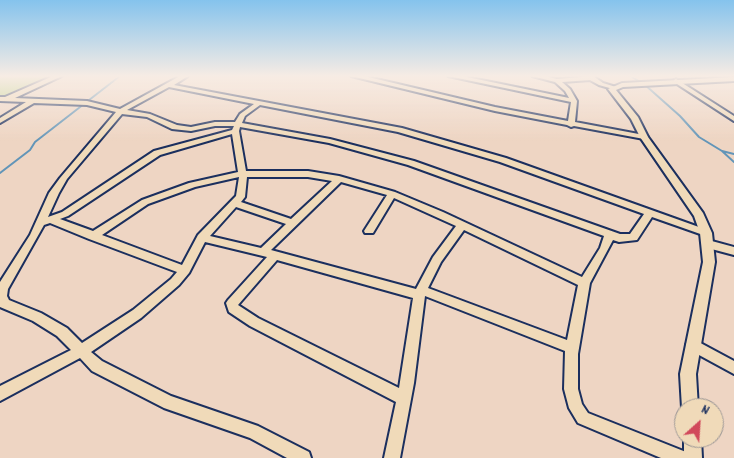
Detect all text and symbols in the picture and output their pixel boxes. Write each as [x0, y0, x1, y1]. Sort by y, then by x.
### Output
north arrow [674, 398, 724, 448]
text: N [698, 400, 713, 421]

